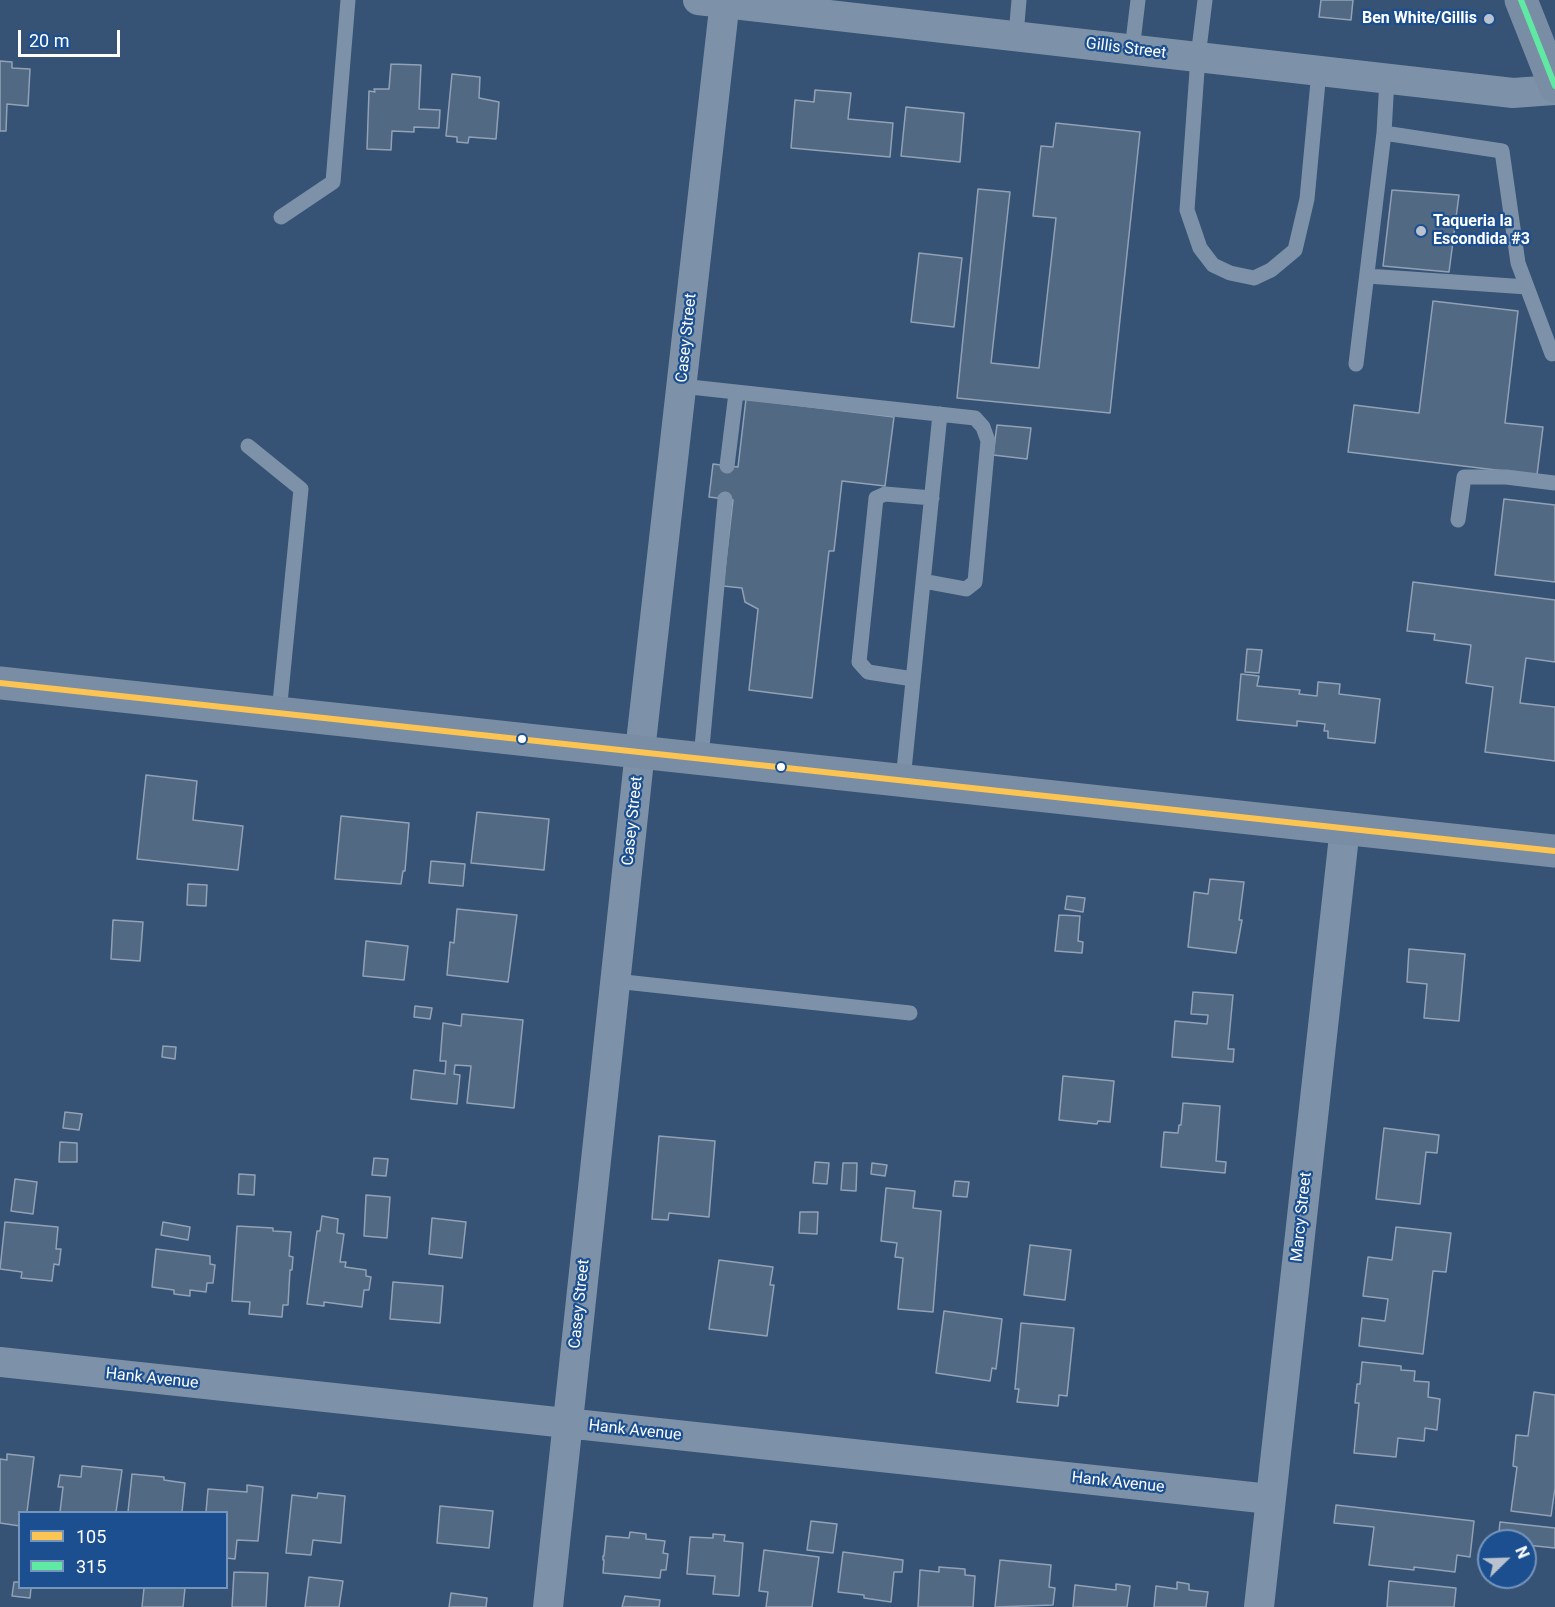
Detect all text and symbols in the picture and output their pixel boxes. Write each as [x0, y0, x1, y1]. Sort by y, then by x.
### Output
place label: Ben White/Gillis [1362, 9, 1477, 29]
marker: Ben White/Gillis [1482, 12, 1496, 26]
scale bar [21, 18, 123, 56]
text: 20 m [29, 30, 69, 51]
street label: Gillis Street [1085, 35, 1167, 63]
place label: Taqueria la Escondida #3 [1433, 212, 1530, 250]
marker: Taqueria la Escondida #3 [1414, 224, 1428, 238]
street label: Casey Street [673, 292, 701, 384]
unlabelled marker [516, 733, 528, 745]
unlabelled marker [775, 761, 787, 773]
street label: Casey Street [619, 775, 647, 867]
street label: Marcy Street [1288, 1171, 1316, 1263]
street label: Casey Street [566, 1258, 594, 1350]
street label: Hank Avenue [105, 1365, 199, 1393]
street label: Hank Avenue [588, 1417, 682, 1445]
street label: Hank Avenue [1071, 1469, 1165, 1497]
legend [18, 1511, 228, 1589]
text: 105 [76, 1526, 106, 1547]
north arrow [1477, 1529, 1537, 1589]
text: N [1511, 1544, 1533, 1561]
text: 315 [76, 1556, 106, 1577]

